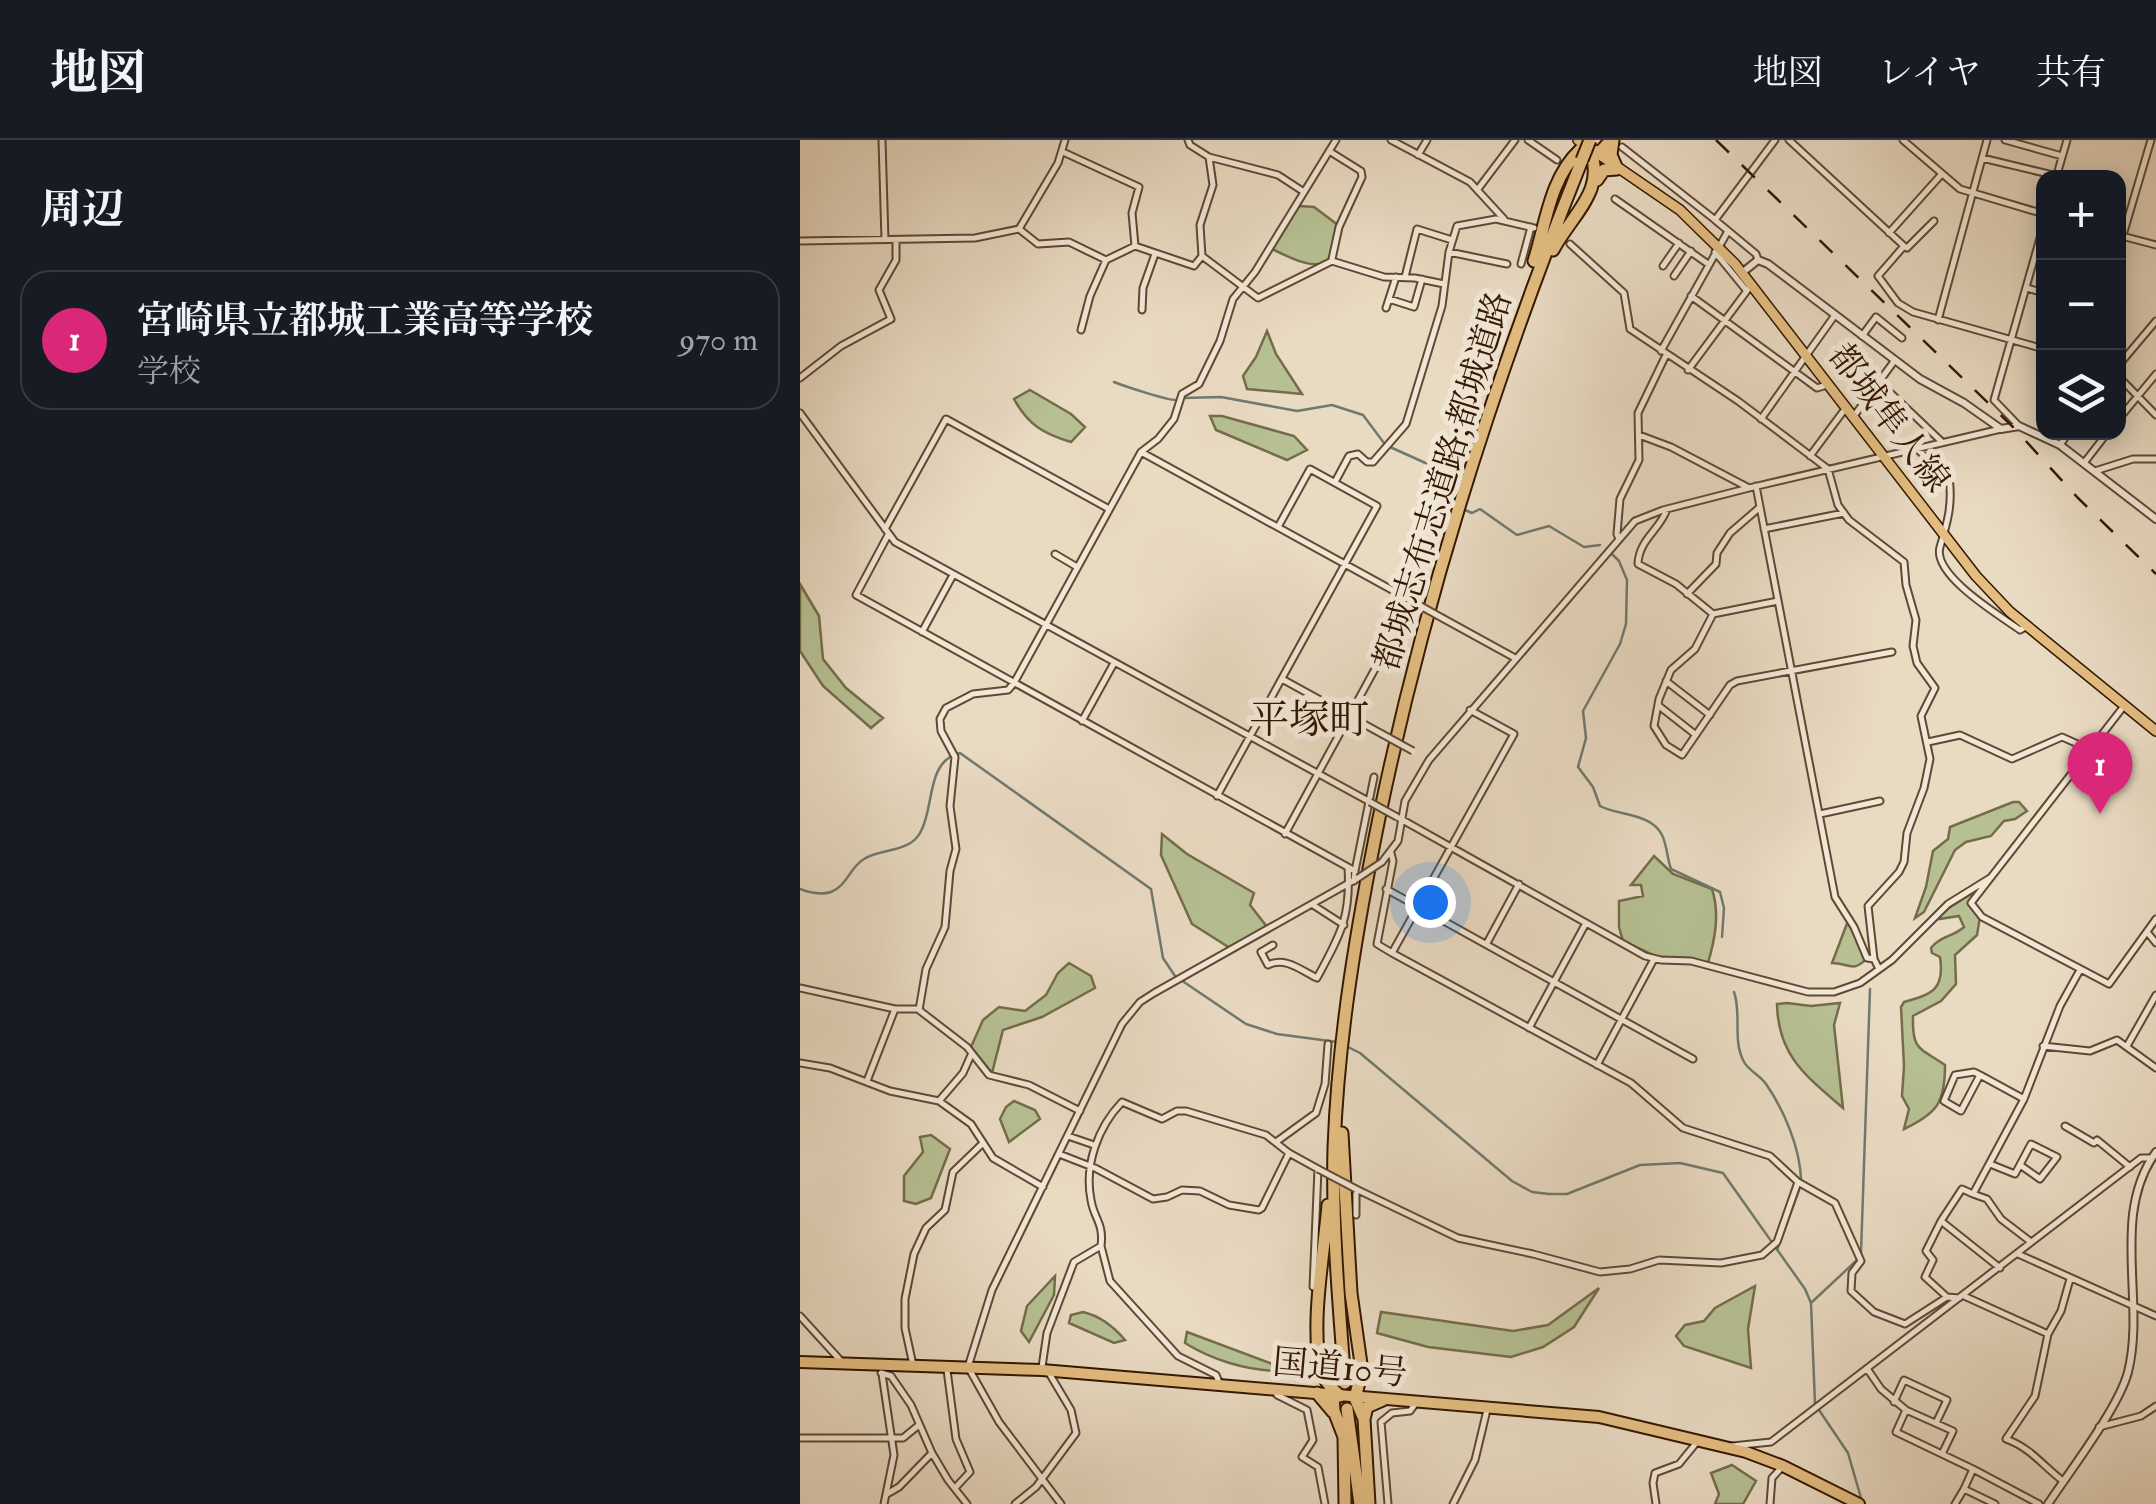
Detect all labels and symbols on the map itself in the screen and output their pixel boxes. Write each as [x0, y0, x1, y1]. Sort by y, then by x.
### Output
street label: 都城志布志道路;都城道路 [1364, 286, 1522, 676]
street label: 都城隼人線 [1819, 335, 1959, 501]
district label: 平塚町 [1249, 695, 1369, 746]
pin: 1 [2068, 732, 2132, 814]
your location [1405, 877, 1456, 928]
street label: 国道10号 [1271, 1340, 1409, 1396]

